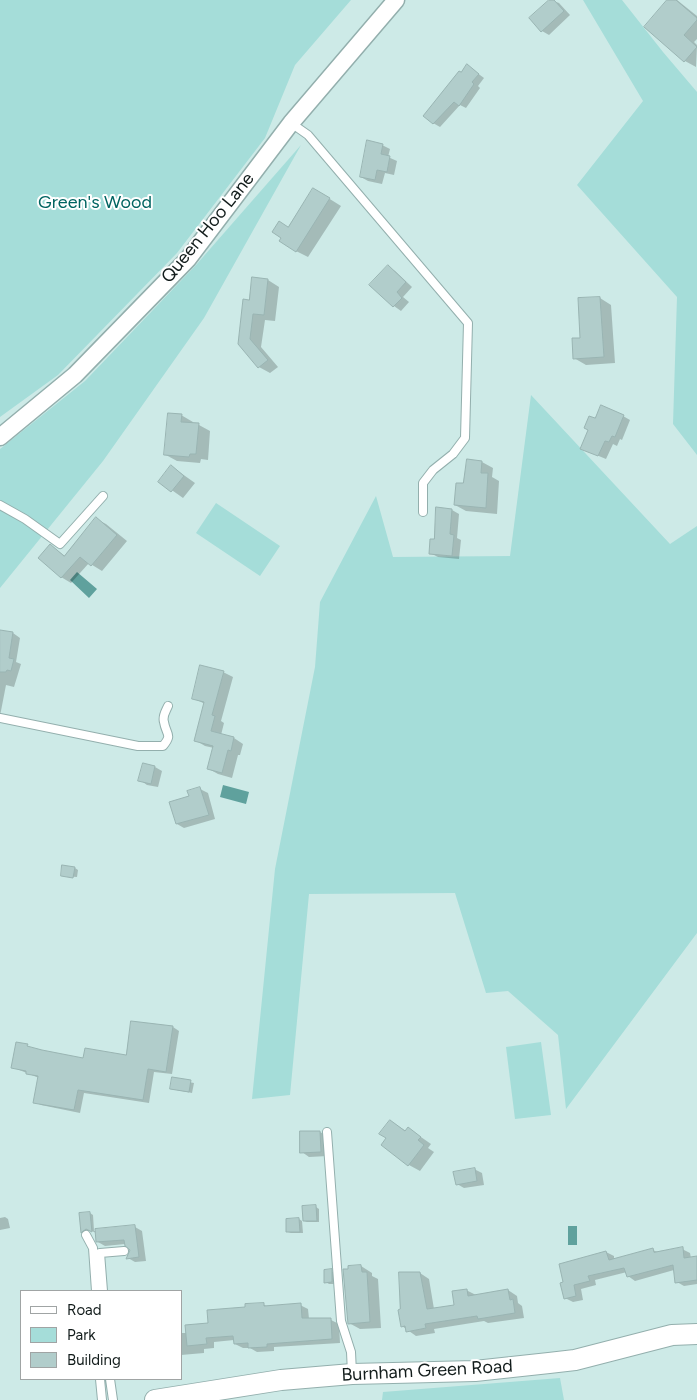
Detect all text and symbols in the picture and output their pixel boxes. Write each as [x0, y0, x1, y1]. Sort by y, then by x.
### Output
street label: Queen Hoo Lane [157, 169, 259, 287]
park label: Green's Wood [38, 192, 152, 214]
legend [20, 1290, 182, 1380]
text: Road [67, 1301, 102, 1319]
text: Park [67, 1326, 96, 1344]
text: Building [67, 1351, 121, 1369]
street label: Burnham Green Road [341, 1356, 513, 1386]

